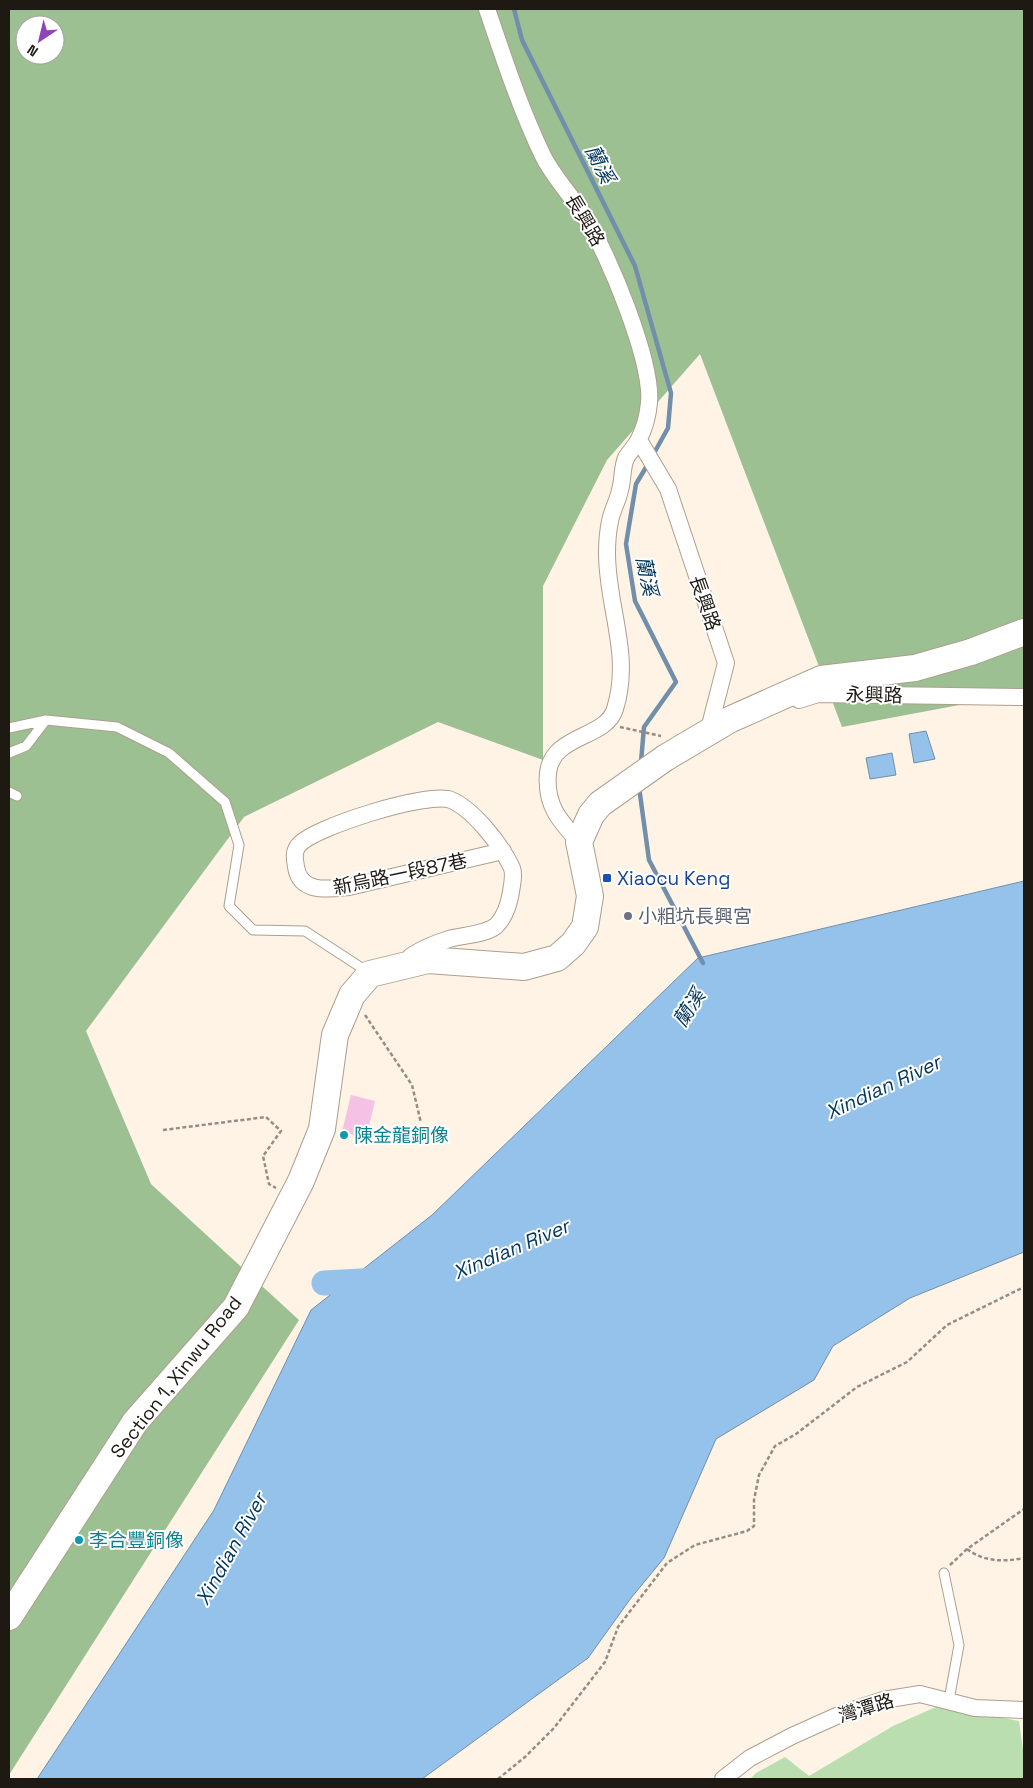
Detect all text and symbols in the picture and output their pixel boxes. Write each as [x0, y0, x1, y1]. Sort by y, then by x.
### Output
north arrow [15, 15, 65, 65]
text: N [24, 41, 42, 61]
water label: 蘭溪 [579, 140, 622, 190]
street label: 長興路 [560, 189, 610, 251]
water label: 蘭溪 [630, 554, 664, 601]
street label: 長興路 [684, 572, 726, 634]
street label: 永興路 [845, 682, 903, 708]
street label: 新烏路一段87巷 [331, 848, 469, 900]
place label: Xiaocu Keng [617, 866, 730, 891]
marker: Xiaocu Keng [601, 872, 613, 884]
place label: 小粗坑長興宮 [638, 904, 752, 929]
marker: 小粗坑長興宮 [622, 910, 634, 922]
water label: 蘭溪 [667, 982, 712, 1032]
water label: Xindian River [821, 1048, 947, 1125]
place label: 陳金龍銅像 [354, 1123, 449, 1148]
marker: 陳金龍銅像 [338, 1129, 350, 1141]
water label: Xindian River [449, 1212, 575, 1285]
street label: Section 1, Xinwu Road [105, 1291, 247, 1463]
water label: Xindian River [190, 1486, 274, 1609]
place label: 李合豐銅像 [89, 1528, 184, 1553]
marker: 李合豐銅像 [73, 1534, 85, 1546]
street label: 灣潭路 [835, 1688, 897, 1728]

